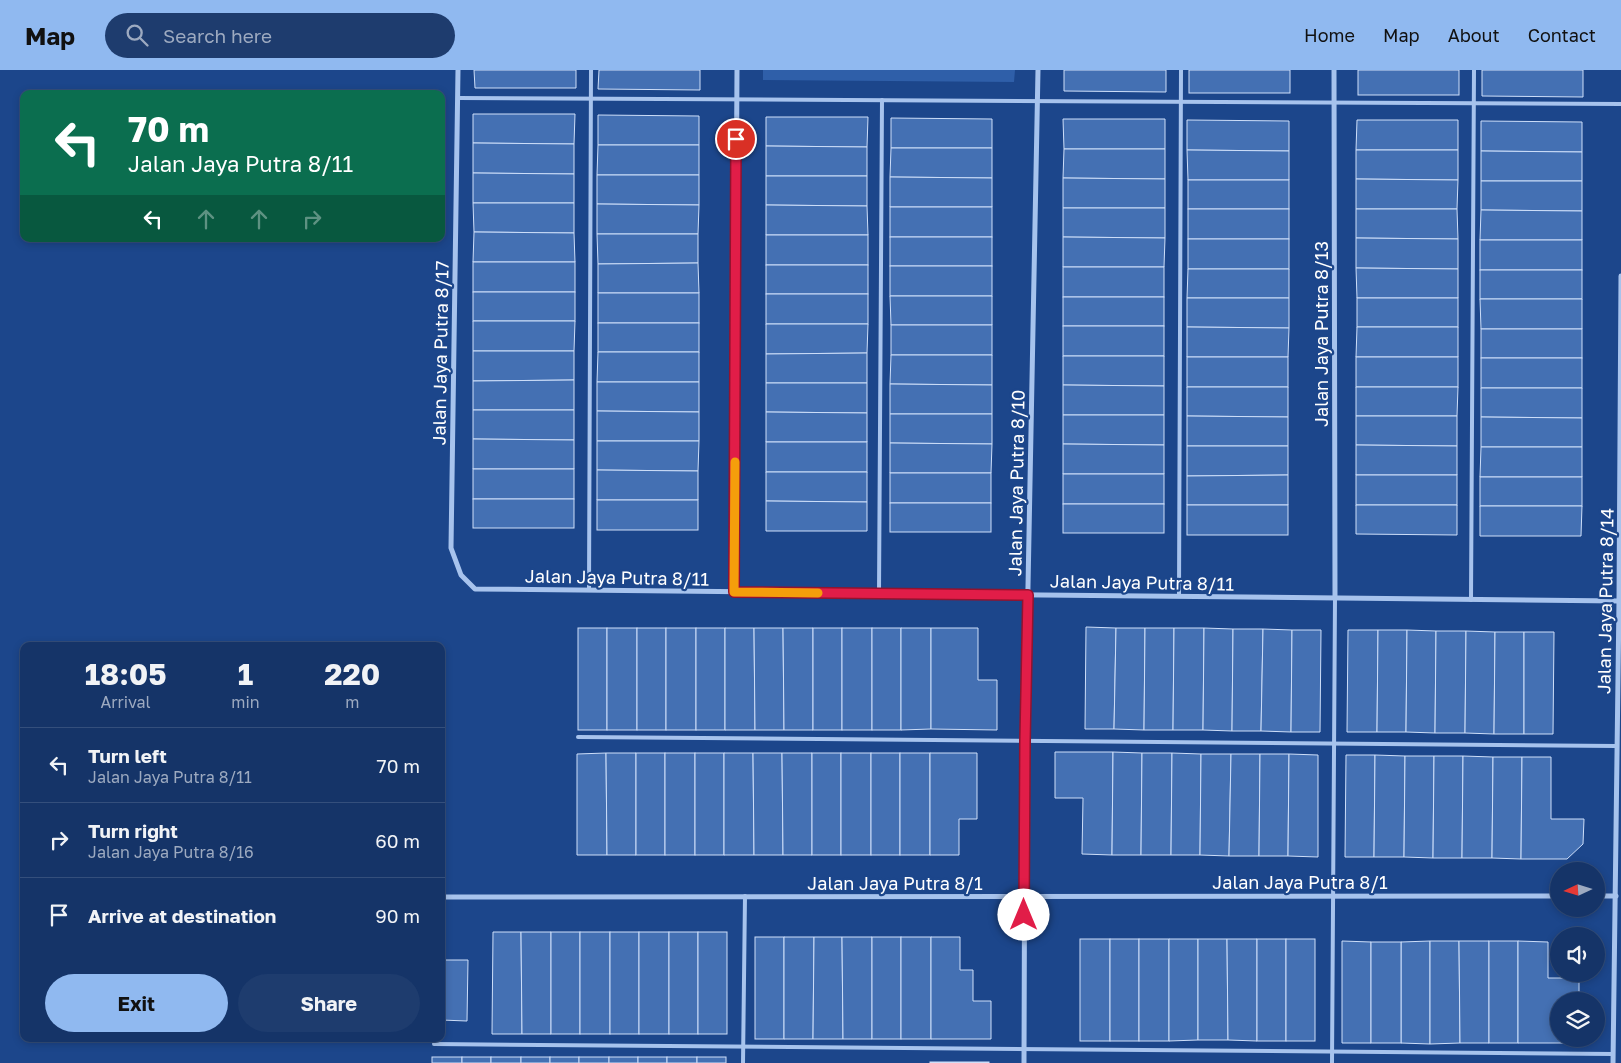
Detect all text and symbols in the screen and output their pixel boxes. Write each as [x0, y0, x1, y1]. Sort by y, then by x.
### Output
search box [105, 13, 455, 58]
text: Map [25, 21, 75, 50]
icon: search [123, 21, 151, 49]
text: Search here [163, 24, 272, 47]
text: Home [1304, 24, 1355, 46]
text: Map [1383, 24, 1420, 46]
text: About [1448, 24, 1500, 46]
text: Contact [1528, 24, 1596, 46]
text: 70 m [128, 108, 209, 150]
icon: left [45, 110, 110, 175]
pin [715, 118, 757, 160]
icon: arrive [722, 125, 750, 153]
text: Jalan Jaya Putra 8/11 [128, 150, 353, 177]
icon: left [139, 205, 167, 233]
icon: ahead [192, 205, 220, 233]
icon: ahead [245, 205, 273, 233]
icon: right [298, 205, 326, 233]
street label: Jalan Jaya Putra 8/13 [1310, 241, 1332, 427]
street label: Jalan Jaya Putra 8/17 [427, 260, 453, 446]
street label: Jalan Jaya Putra 8/10 [1003, 390, 1029, 576]
street label: Jalan Jaya Putra 8/14 [1592, 508, 1618, 694]
street label: Jalan Jaya Putra 8/11 [525, 564, 710, 590]
street label: Jalan Jaya Putra 8/11 [1050, 569, 1235, 595]
text: 18:05 [85, 656, 167, 692]
text: 1 [238, 656, 253, 692]
text: 220 [324, 656, 380, 692]
text: Arrival [101, 692, 151, 712]
text: min [231, 692, 260, 712]
text: m [345, 692, 359, 712]
text: Turn left [88, 744, 167, 767]
icon: left [45, 751, 73, 779]
text: 70 m [377, 754, 420, 777]
text: Jalan Jaya Putra 8/11 [88, 767, 252, 787]
text: Turn right [88, 819, 178, 842]
icon: right [45, 826, 73, 854]
text: 60 m [375, 829, 420, 852]
text: Jalan Jaya Putra 8/16 [88, 842, 254, 862]
north arrow [1550, 862, 1605, 918]
map controls [1550, 862, 1605, 1047]
street label: Jalan Jaya Putra 8/1 [1212, 871, 1388, 893]
street label: Jalan Jaya Putra 8/1 [807, 872, 983, 894]
position arrow [997, 888, 1049, 940]
icon: arrive [45, 901, 73, 929]
text: Arrive at destination [88, 904, 276, 927]
text: 90 m [375, 904, 420, 927]
button: sound [1550, 927, 1605, 982]
button: Exit [45, 974, 228, 1032]
button: Share [238, 974, 420, 1032]
button: layers [1550, 992, 1605, 1047]

